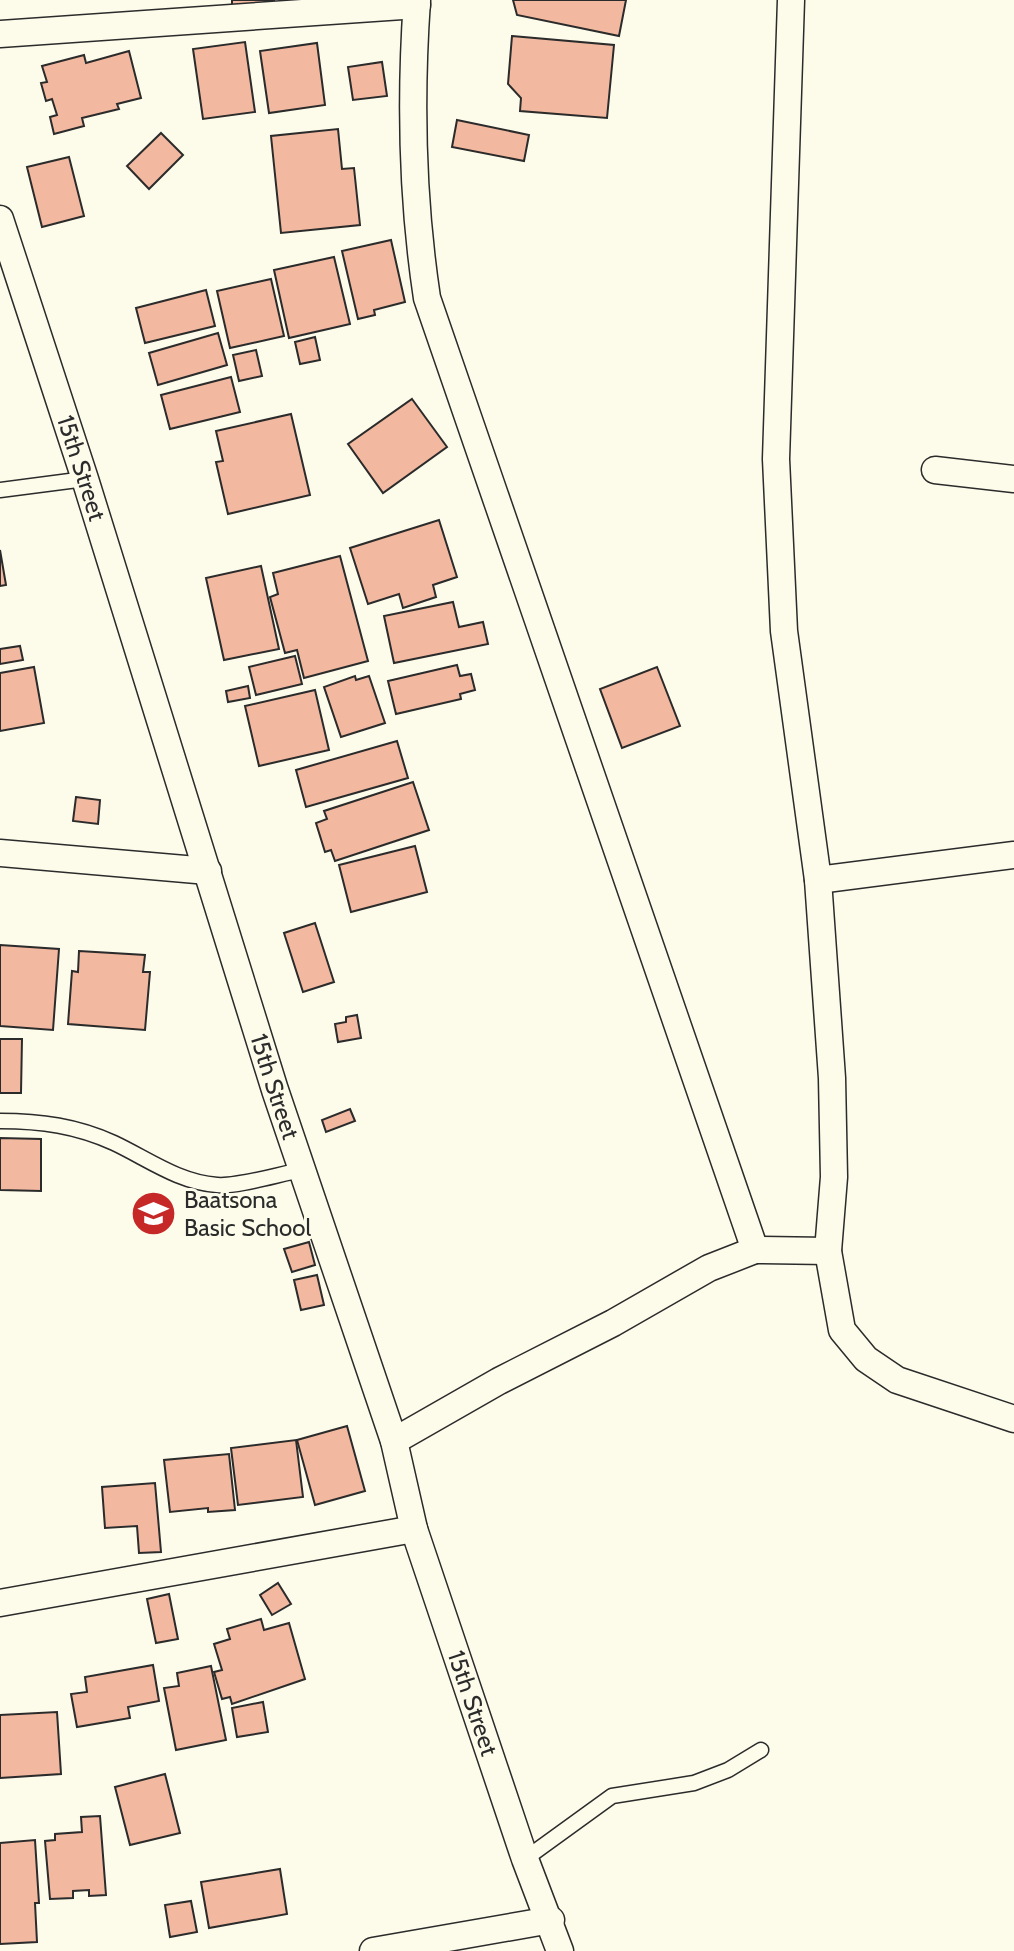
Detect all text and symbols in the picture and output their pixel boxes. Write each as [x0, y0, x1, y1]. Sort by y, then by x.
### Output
street label: 15th Street [51, 412, 112, 524]
street label: 15th Street [244, 1030, 306, 1143]
place label: Baatsona Basic School [184, 1185, 311, 1242]
school or university icon: Baatsona Basic School [129, 1190, 177, 1238]
street label: 15th Street [442, 1647, 504, 1759]

